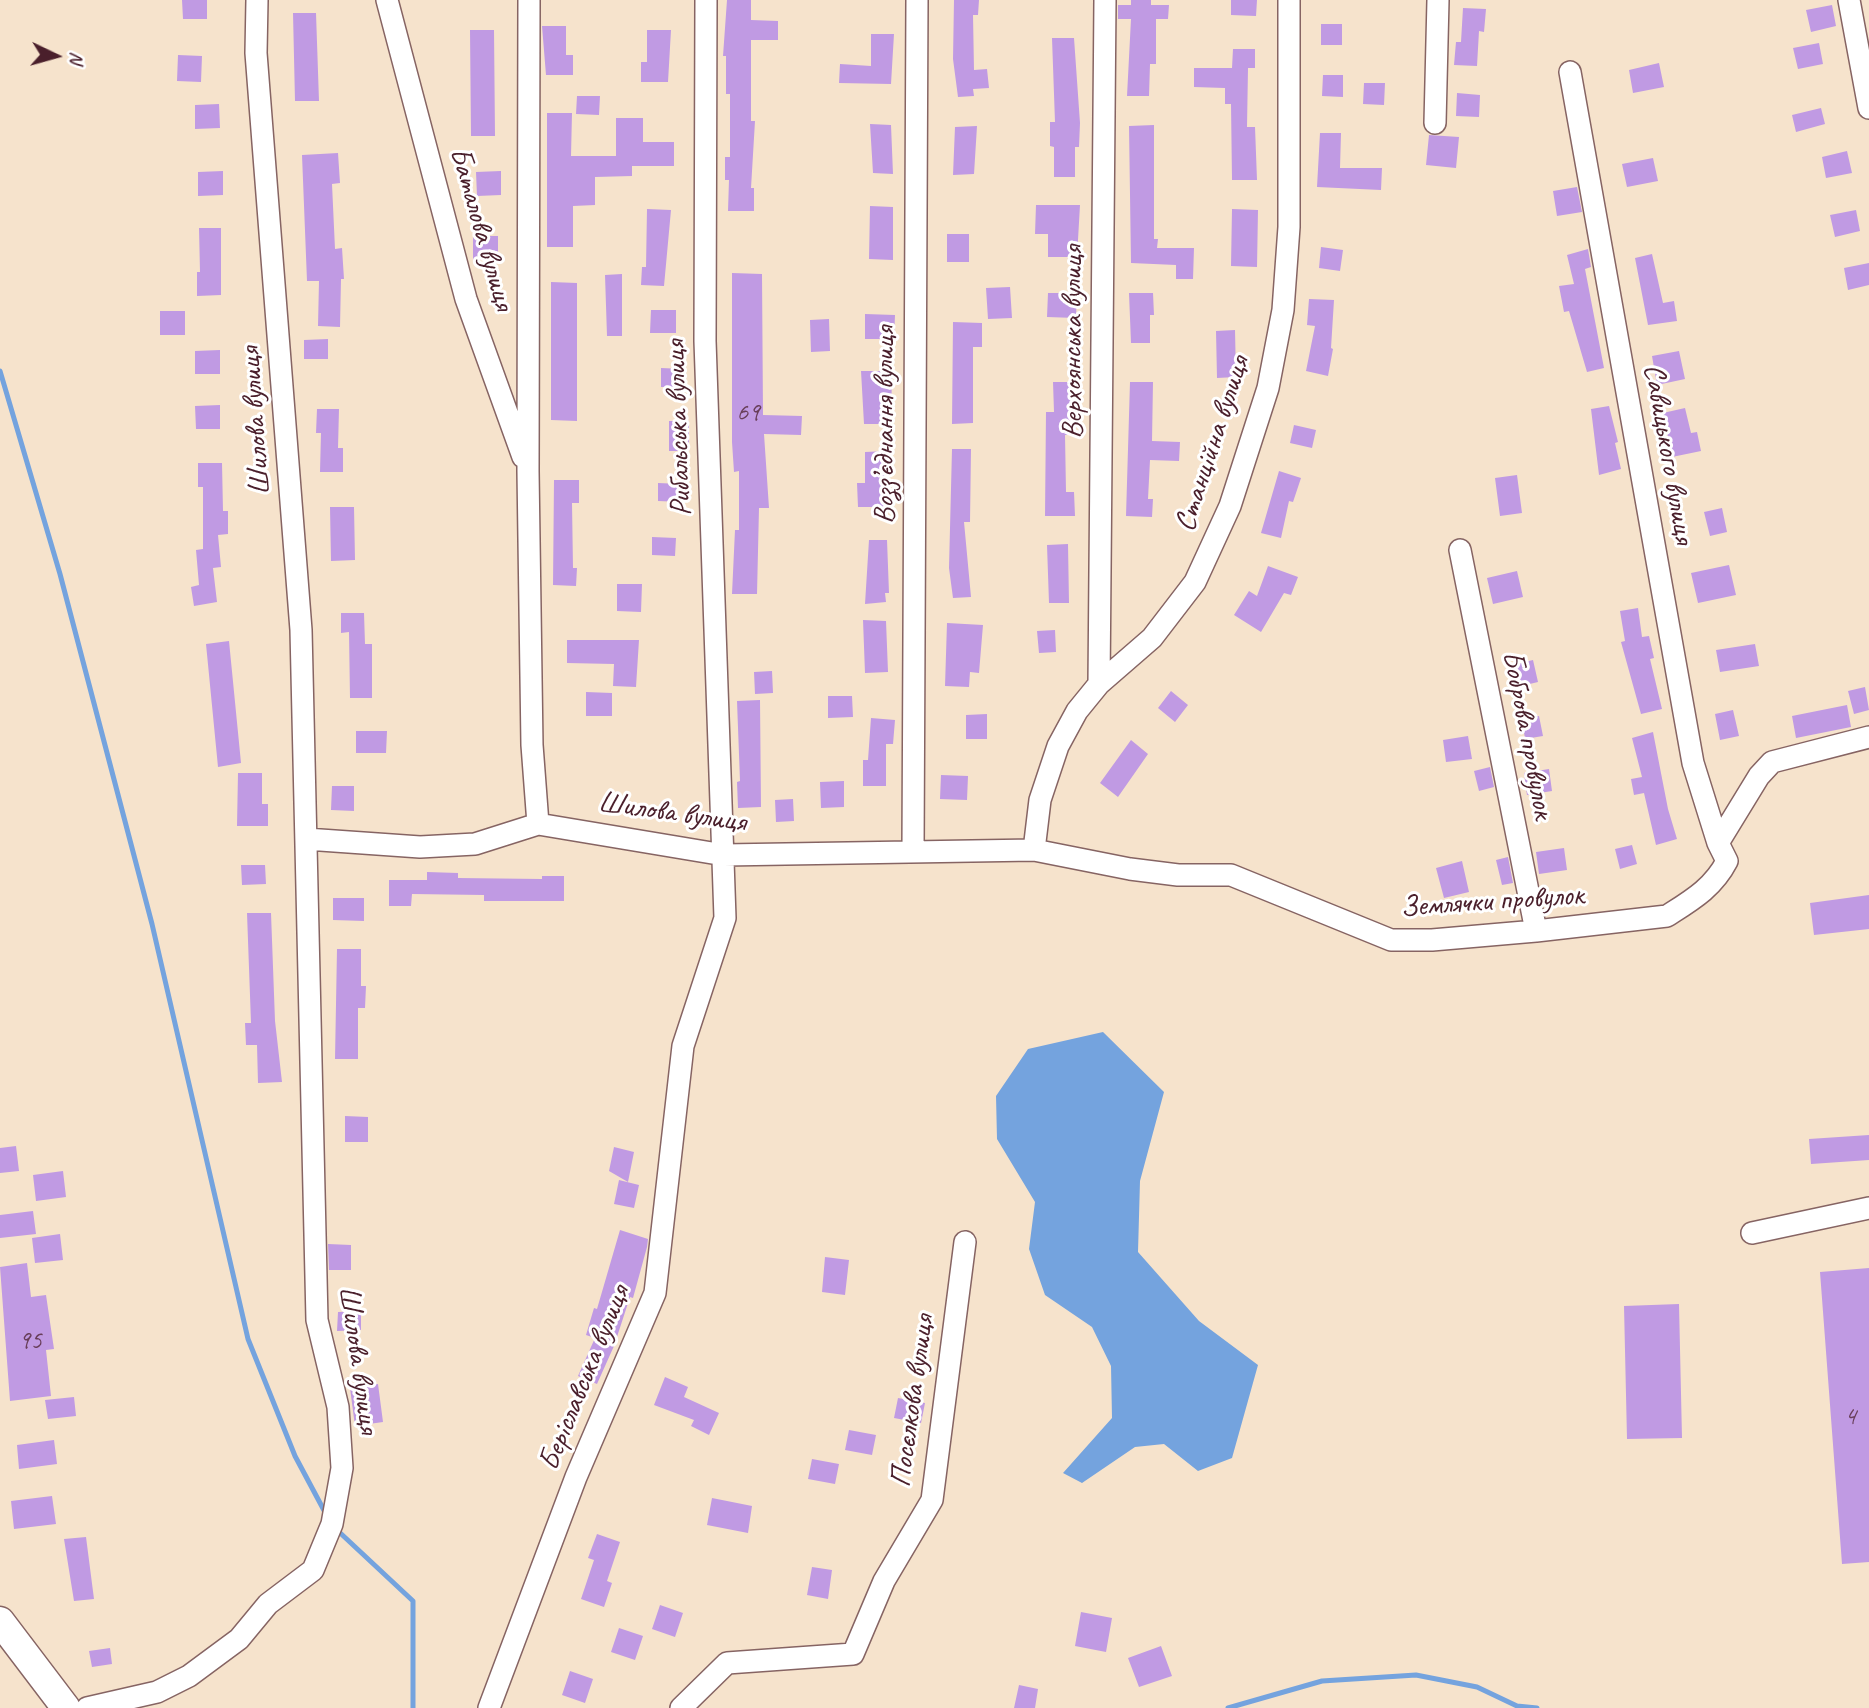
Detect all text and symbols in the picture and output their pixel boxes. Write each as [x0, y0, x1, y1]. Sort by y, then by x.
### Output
north arrow [21, 21, 91, 91]
text: N [64, 51, 89, 65]
street label: Баталова вулиця [441, 143, 521, 315]
street label: Верхоянська вулиця [1055, 245, 1091, 439]
street label: Возз’єднання вулиця [867, 326, 903, 524]
street label: Рибальська вулиця [658, 339, 700, 517]
street label: Шилова вулиця [233, 345, 279, 497]
street label: Станційна вулиця [1168, 352, 1258, 536]
street label: Савицького вулиця [1634, 361, 1702, 547]
house number: 69 [736, 397, 760, 429]
street label: Боброва провулок [1493, 648, 1561, 822]
street label: Шилова вулиця [596, 785, 748, 841]
street label: Землячки провулок [1399, 878, 1585, 926]
street label: Беріславська вулиця [532, 1280, 638, 1476]
street label: Шилова вулиця [330, 1284, 386, 1436]
street label: Посєлкова вулиця [883, 1313, 943, 1489]
house number: 95 [18, 1325, 42, 1357]
house number: 4 [1844, 1401, 1856, 1433]

